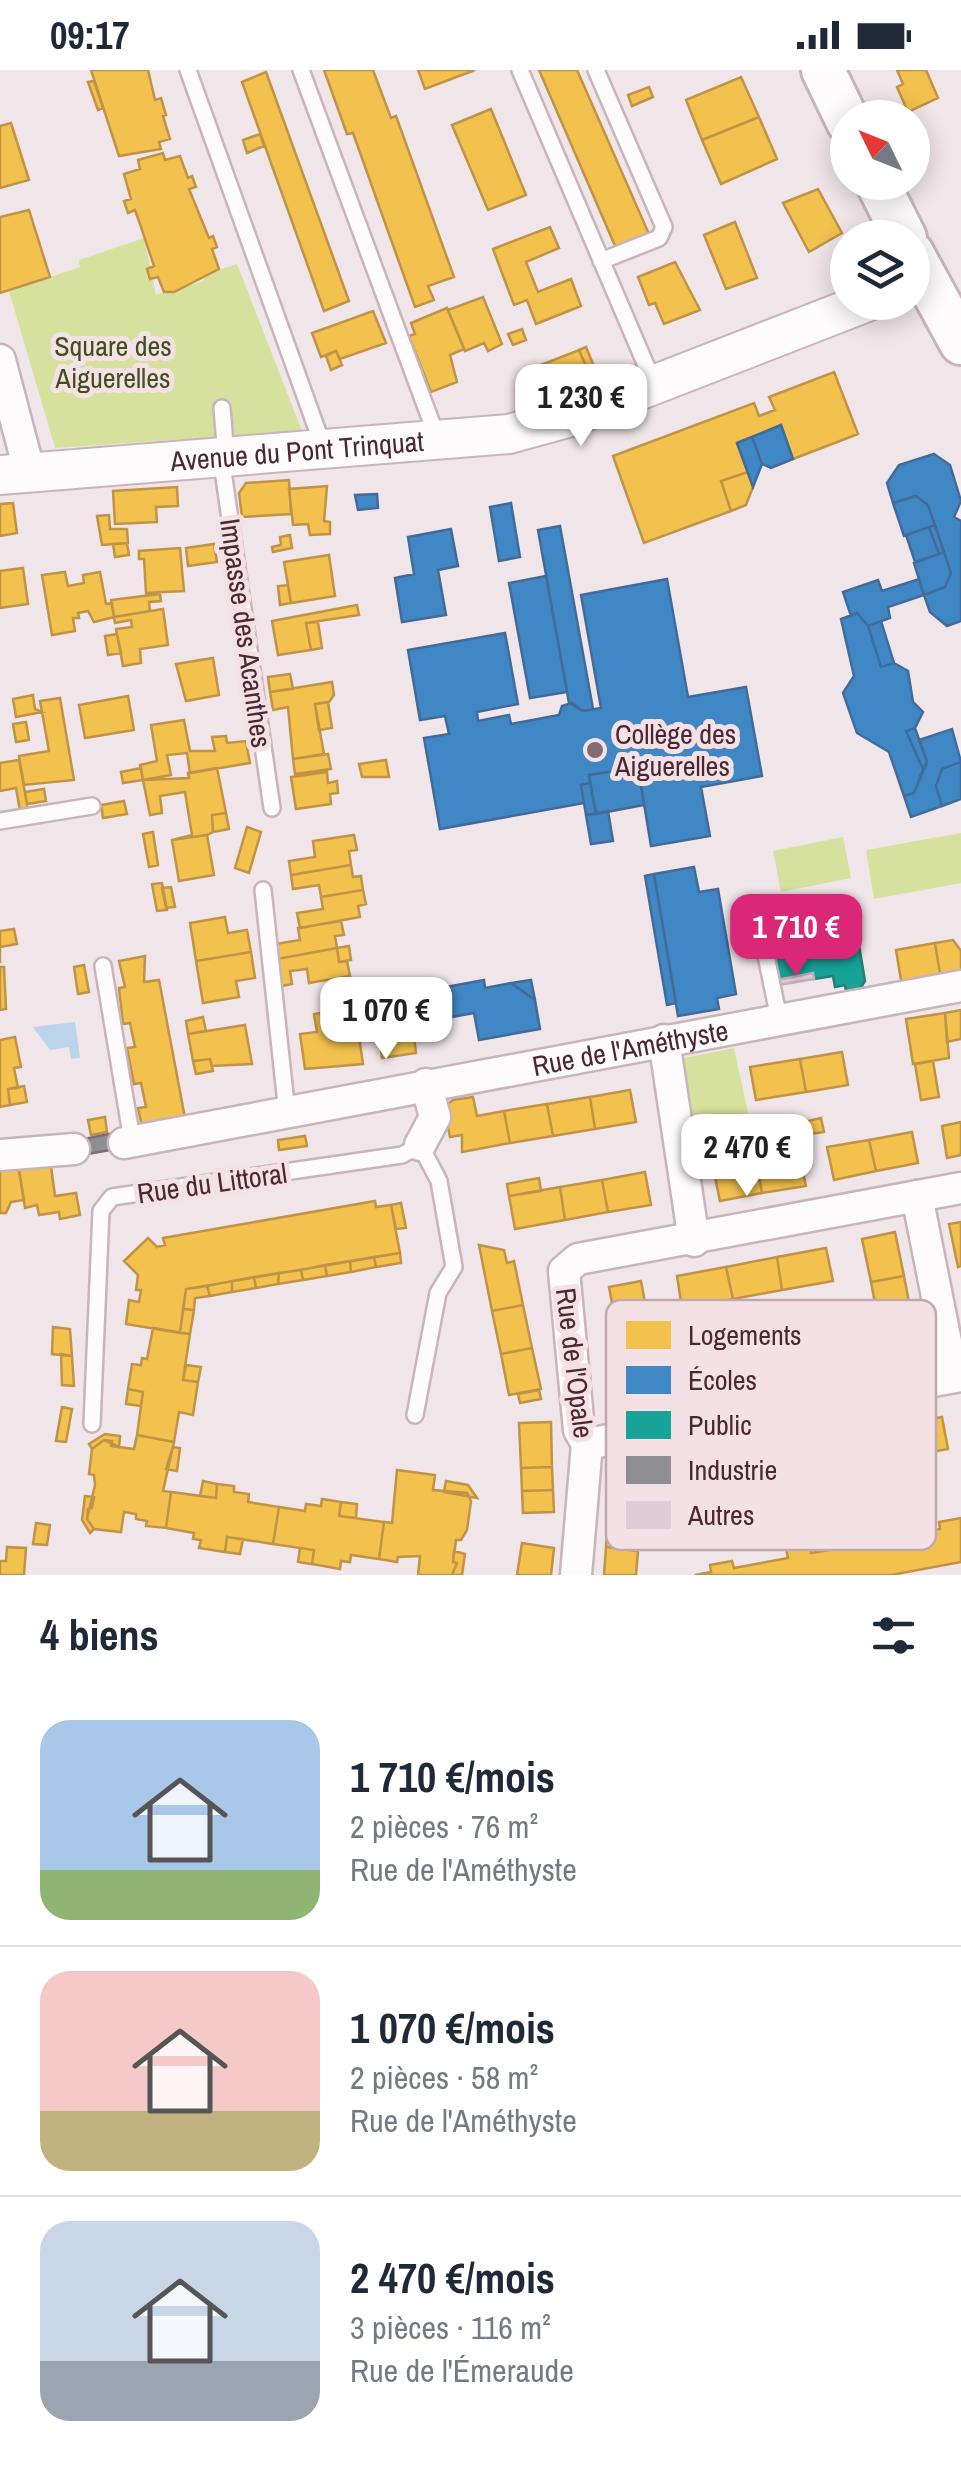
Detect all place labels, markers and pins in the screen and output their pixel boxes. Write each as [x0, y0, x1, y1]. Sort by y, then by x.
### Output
pin: 1 230 € [489, 364, 673, 449]
place label: Collège des Aiguerelles [614, 715, 736, 785]
marker: Collège des Aiguerelles [584, 739, 606, 761]
pin: 1 710 € [704, 894, 888, 979]
pin: 1 070 € [294, 977, 478, 1062]
pin: 2 470 € [655, 1114, 839, 1199]

